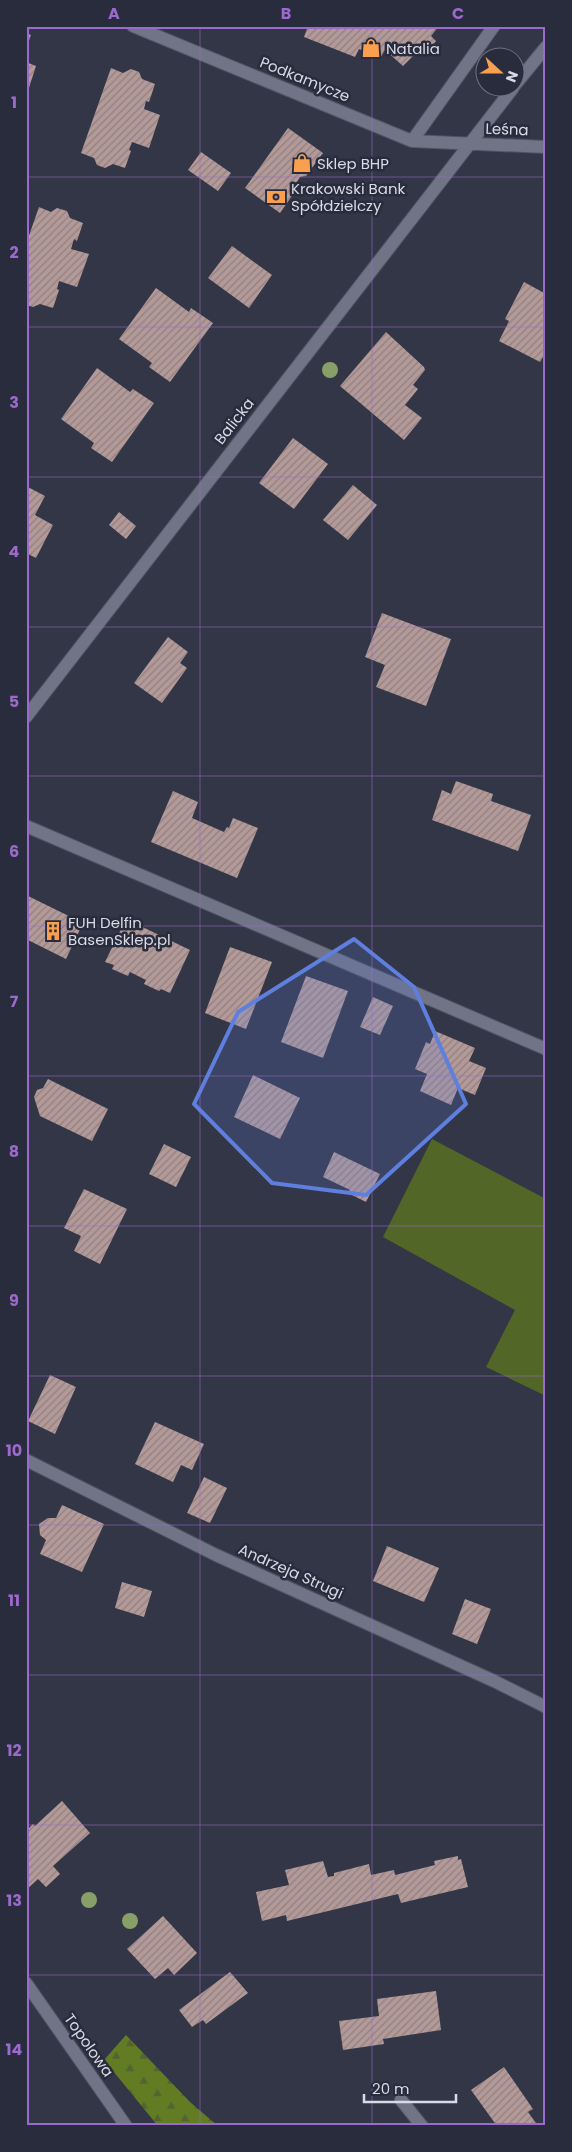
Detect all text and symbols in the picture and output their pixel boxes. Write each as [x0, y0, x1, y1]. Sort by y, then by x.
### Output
text: A [108, 2, 120, 25]
text: B [281, 2, 291, 25]
text: C [452, 2, 464, 25]
shop icon: Natalia [360, 37, 382, 59]
place label: Natalia [386, 38, 440, 59]
north arrow [474, 48, 524, 98]
street label: Podkamycze [257, 51, 353, 107]
text: N [501, 68, 523, 85]
text: 1 [11, 91, 17, 114]
street label: Leśna [485, 118, 529, 140]
shop icon: Sklep BHP [291, 152, 313, 174]
place label: Sklep BHP [317, 153, 389, 174]
place label: Krakowski Bank Spółdzielczy [291, 178, 406, 216]
bank icon: Krakowski Bank Spółdzielczy [265, 186, 287, 208]
text: 2 [9, 241, 19, 264]
text: 3 [9, 391, 19, 414]
street label: Balicka [209, 393, 259, 449]
text: 4 [9, 540, 20, 563]
text: 5 [9, 690, 19, 713]
text: 6 [9, 840, 19, 863]
place label: FUH Delfin BasenSklep.pl [68, 912, 171, 950]
building icon: FUH Delfin BasenSklep.pl [42, 920, 64, 942]
text: 7 [10, 990, 19, 1013]
text: 8 [9, 1140, 19, 1163]
text: 9 [9, 1289, 19, 1312]
text: 10 [6, 1439, 22, 1462]
street label: Andrzeja Strugi [235, 1538, 347, 1604]
text: 11 [8, 1589, 20, 1612]
text: 12 [6, 1739, 22, 1762]
text: 13 [6, 1889, 22, 1912]
street label: Topolowa [59, 2009, 119, 2081]
text: 14 [6, 2038, 23, 2061]
scale bar [364, 2072, 457, 2104]
text: 20 m [372, 2078, 410, 2099]

